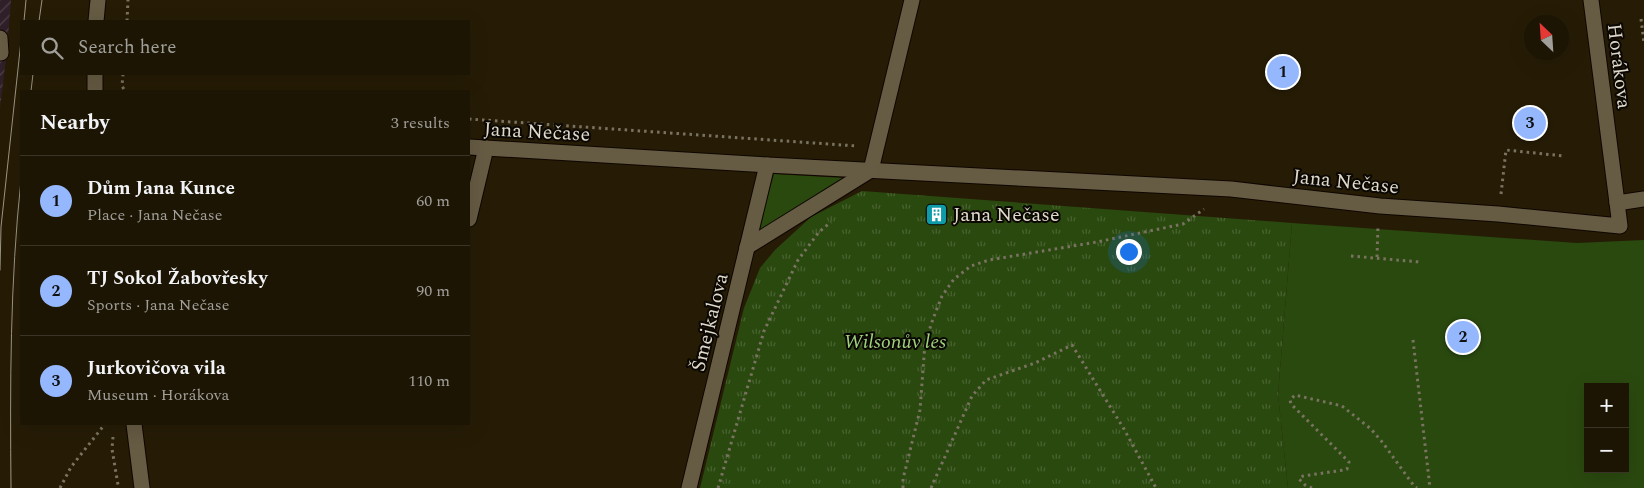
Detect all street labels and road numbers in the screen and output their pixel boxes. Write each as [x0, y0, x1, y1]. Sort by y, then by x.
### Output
street label: Horákova [1599, 22, 1639, 111]
street label: Jana Nečase [483, 114, 591, 150]
street label: Jana Nečase [1291, 162, 1400, 202]
street label: Šmejkalova [683, 270, 737, 375]

